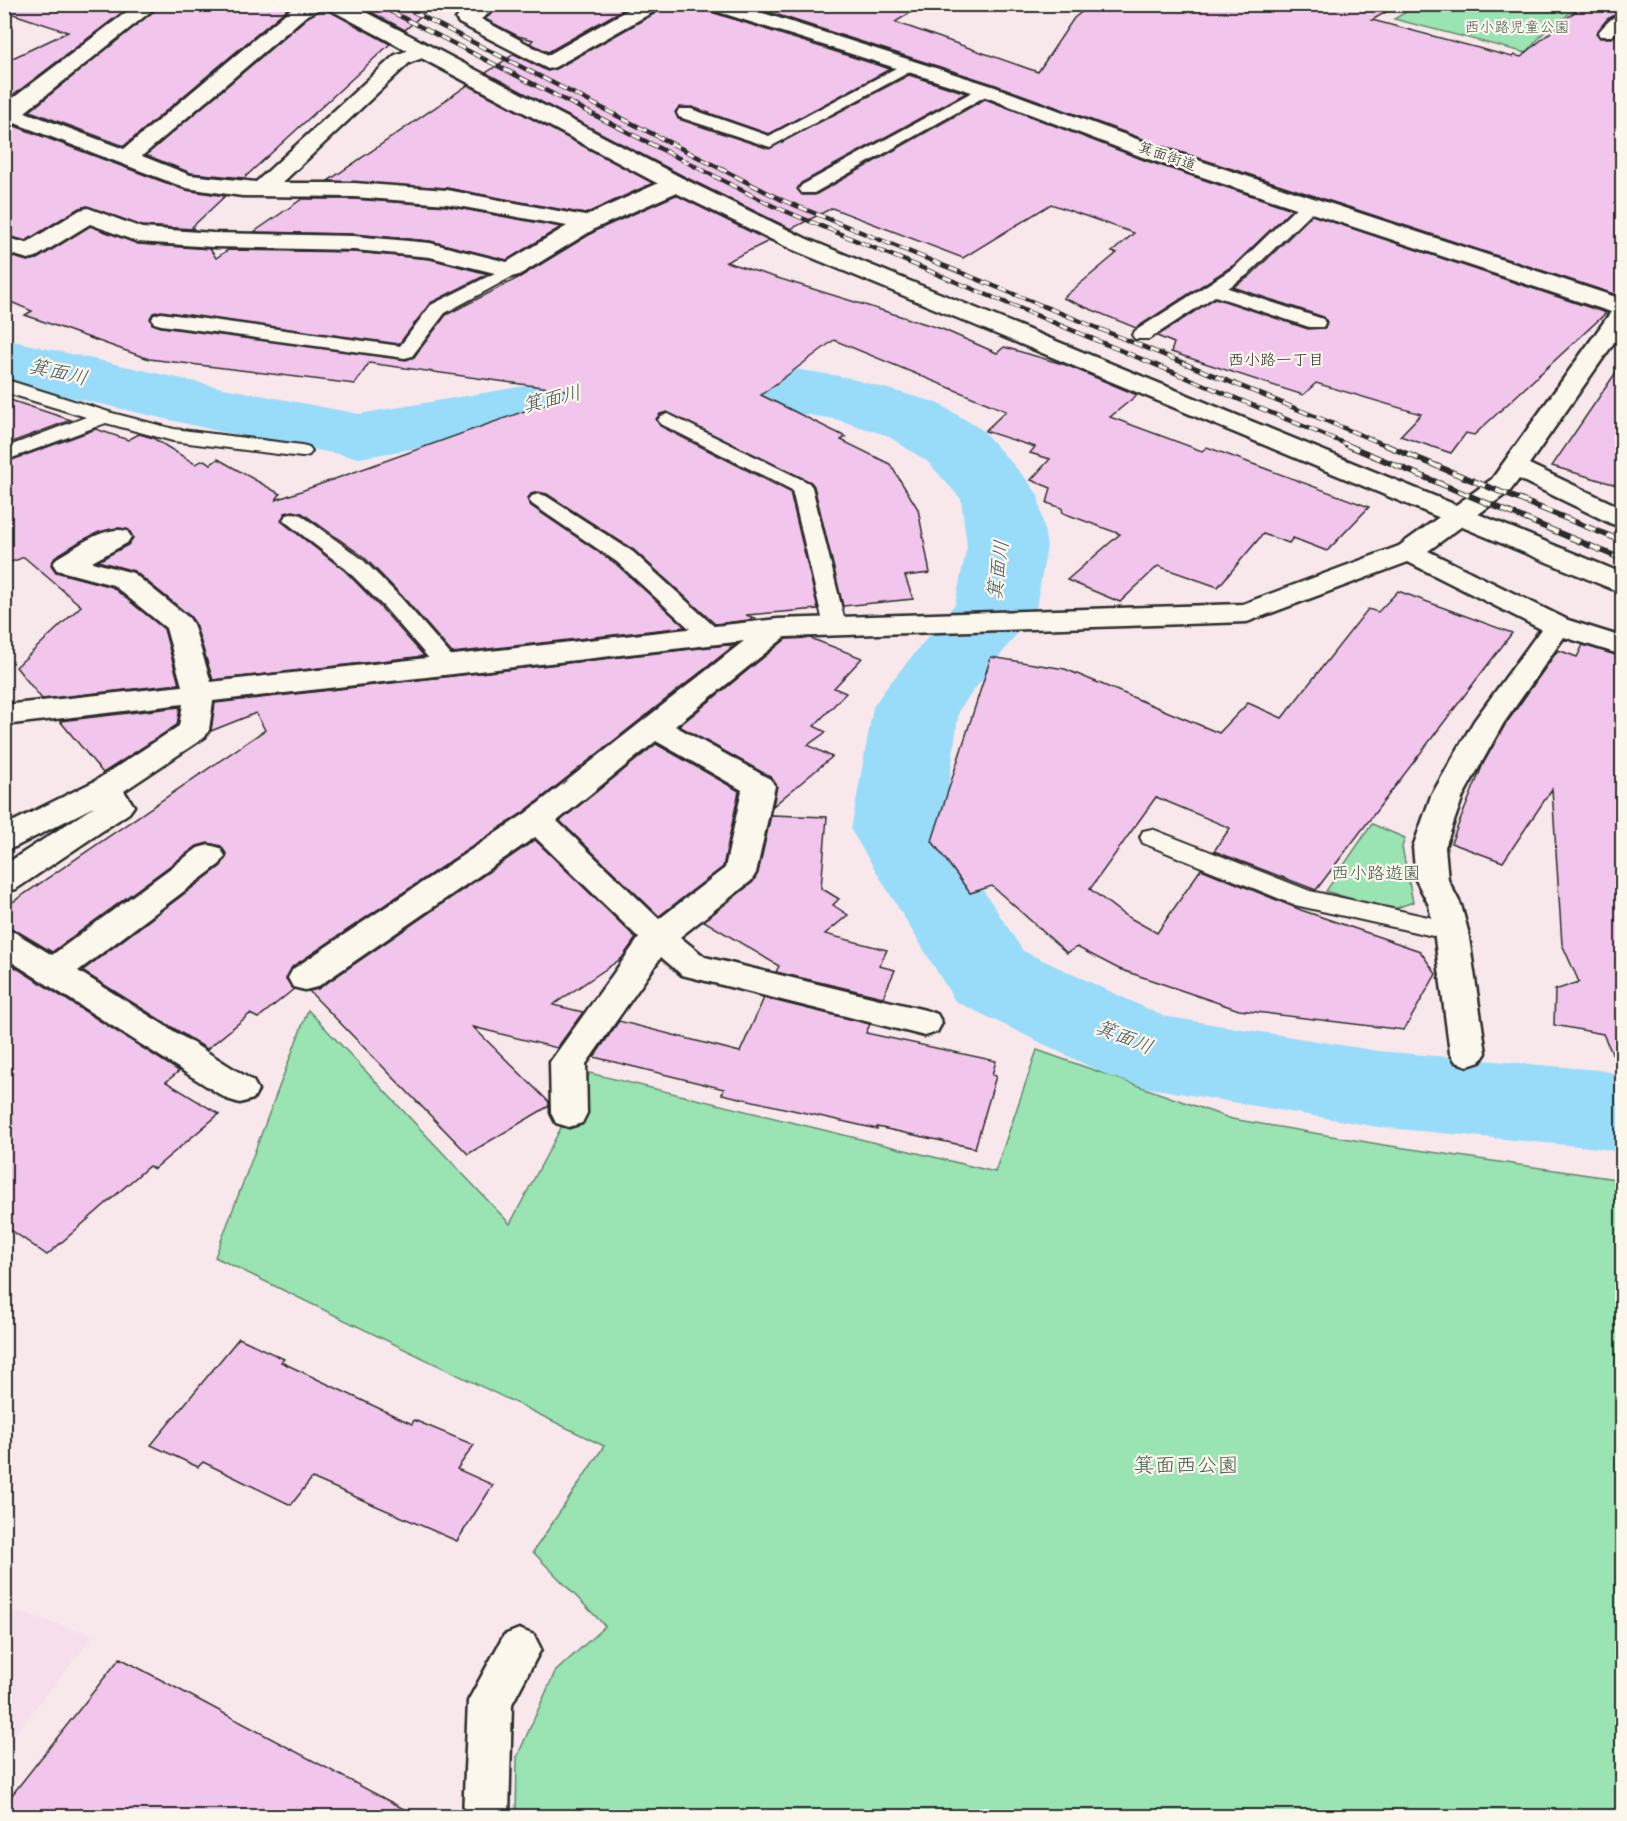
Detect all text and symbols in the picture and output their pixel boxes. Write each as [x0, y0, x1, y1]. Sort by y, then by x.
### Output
park label: 西小路児童公園 [1464, 18, 1570, 38]
street label: 箕面街道 [1135, 138, 1199, 176]
district label: 西小路一丁目 [1228, 350, 1324, 371]
water label: 箕面川 [26, 353, 90, 393]
water label: 箕面川 [520, 380, 584, 420]
water label: 箕面川 [982, 539, 1016, 601]
park label: 西小路遊園 [1331, 862, 1421, 886]
water label: 箕面川 [1091, 1014, 1157, 1062]
park label: 箕面西公園 [1134, 1452, 1239, 1480]

